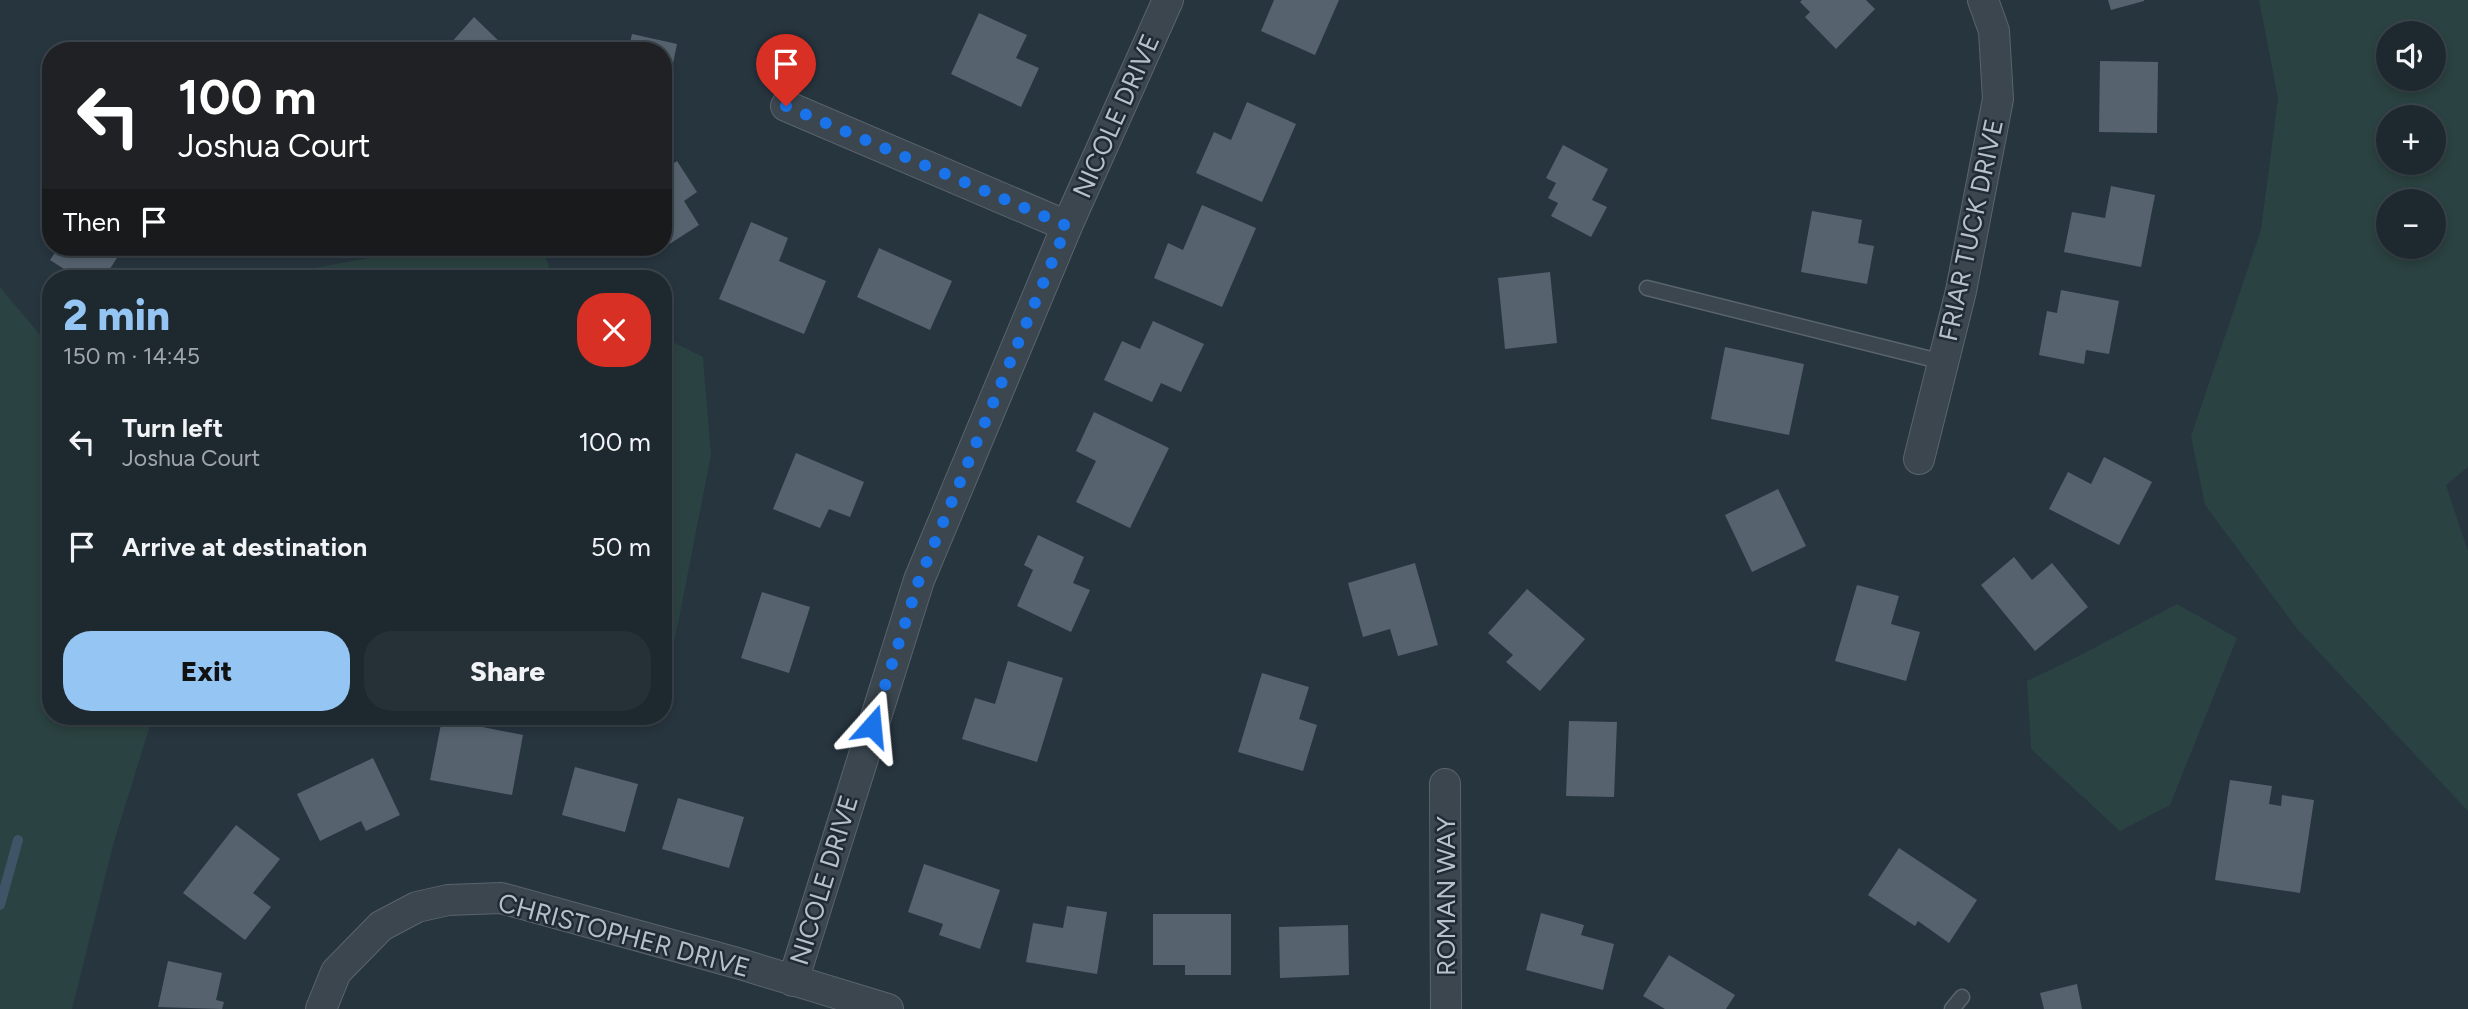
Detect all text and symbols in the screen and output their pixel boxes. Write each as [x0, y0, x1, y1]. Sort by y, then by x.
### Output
map controls [2376, 21, 2446, 259]
button: sound [2376, 21, 2446, 91]
street label: NICOLE DRIVE [1066, 29, 1166, 203]
pin [756, 34, 816, 106]
icon: arrive [767, 45, 805, 83]
text: 100 m [178, 67, 317, 126]
icon: left [63, 70, 154, 161]
button: + [2376, 105, 2446, 175]
street label: FRIAR TUCK DRIVE [1932, 116, 2010, 344]
text: Joshua Court [178, 127, 370, 165]
button: − [2376, 189, 2446, 259]
icon: arrive [135, 203, 173, 241]
text: Then [63, 206, 121, 238]
text: 2 min [63, 290, 170, 341]
button: close [577, 293, 651, 367]
text: 150 m · 14:45 [63, 342, 200, 370]
text: Turn left [122, 412, 223, 444]
icon: left [63, 423, 101, 461]
text: 100 m [578, 426, 651, 458]
text: Joshua Court [122, 444, 260, 472]
icon: arrive [63, 528, 101, 566]
text: Arrive at destination [122, 531, 367, 563]
text: 50 m [591, 531, 651, 563]
button: Exit [63, 631, 350, 711]
button: Share [364, 631, 651, 711]
position arrow [835, 689, 909, 763]
street label: NICOLE DRIVE [783, 791, 865, 969]
street label: ROMAN WAY [1430, 816, 1462, 976]
street label: CHRISTOPHER DRIVE [495, 886, 753, 984]

